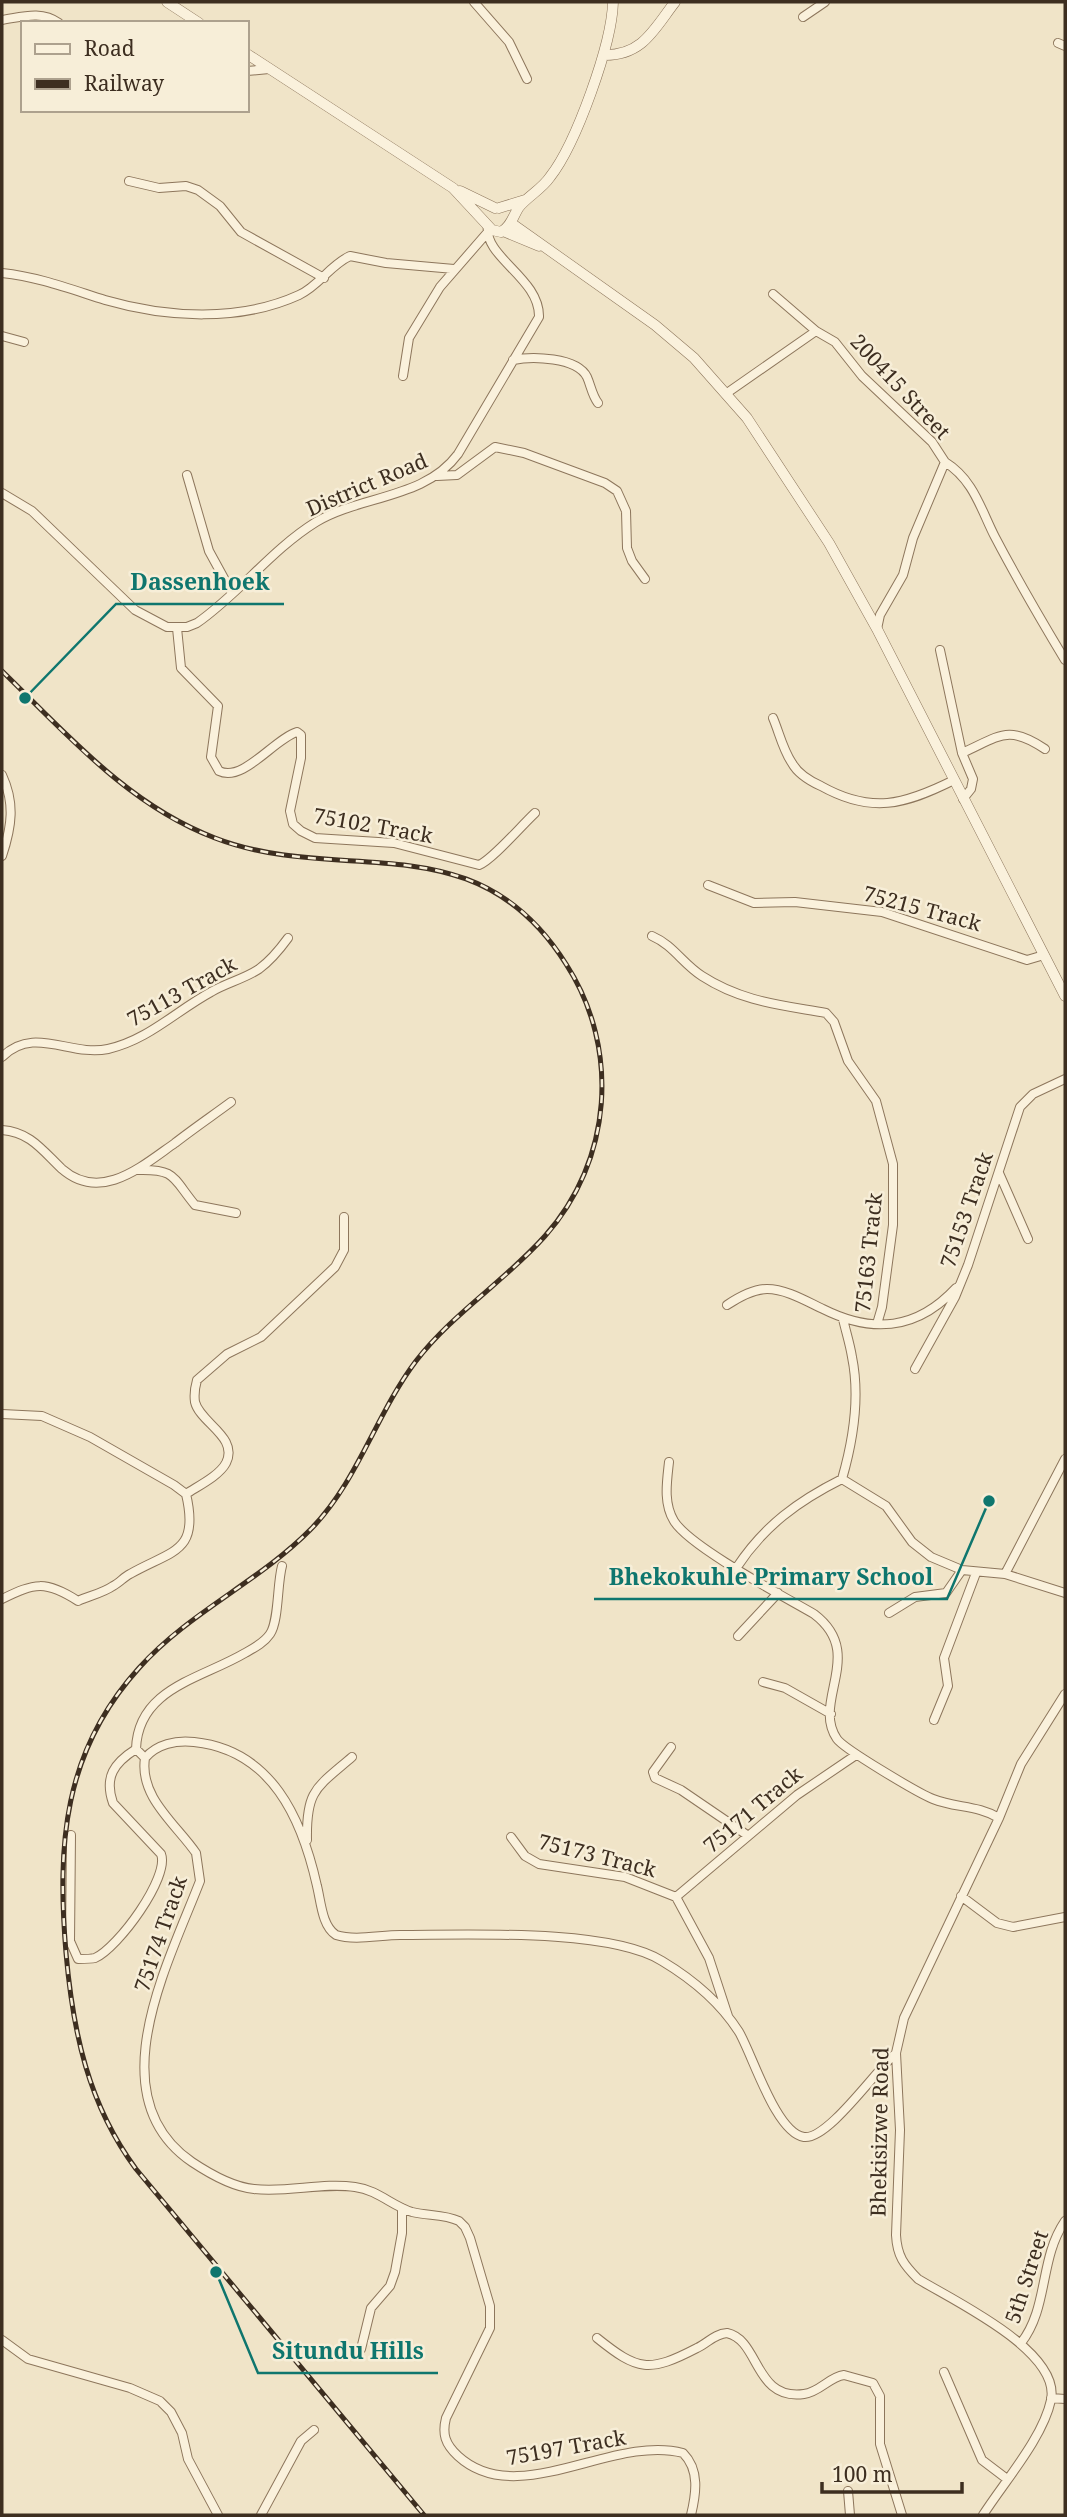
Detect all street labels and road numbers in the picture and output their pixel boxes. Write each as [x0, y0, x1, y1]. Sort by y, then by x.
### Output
street label: 200415 Street [845, 328, 957, 445]
street label: District Road [302, 446, 432, 522]
street label: 75102 Track [311, 801, 436, 849]
street label: 75215 Track [860, 879, 985, 937]
street label: 75113 Track [122, 949, 242, 1033]
street label: 75153 Track [933, 1147, 999, 1271]
street label: 75163 Track [848, 1191, 888, 1315]
street label: 75171 Track [697, 1759, 808, 1859]
street label: 75173 Track [535, 1827, 660, 1883]
street label: 75174 Track [127, 1871, 193, 1995]
street label: Bhekisizwe Road [864, 2047, 894, 2217]
street label: 5th Street [998, 2226, 1054, 2327]
street label: 75197 Track [504, 2423, 629, 2471]

